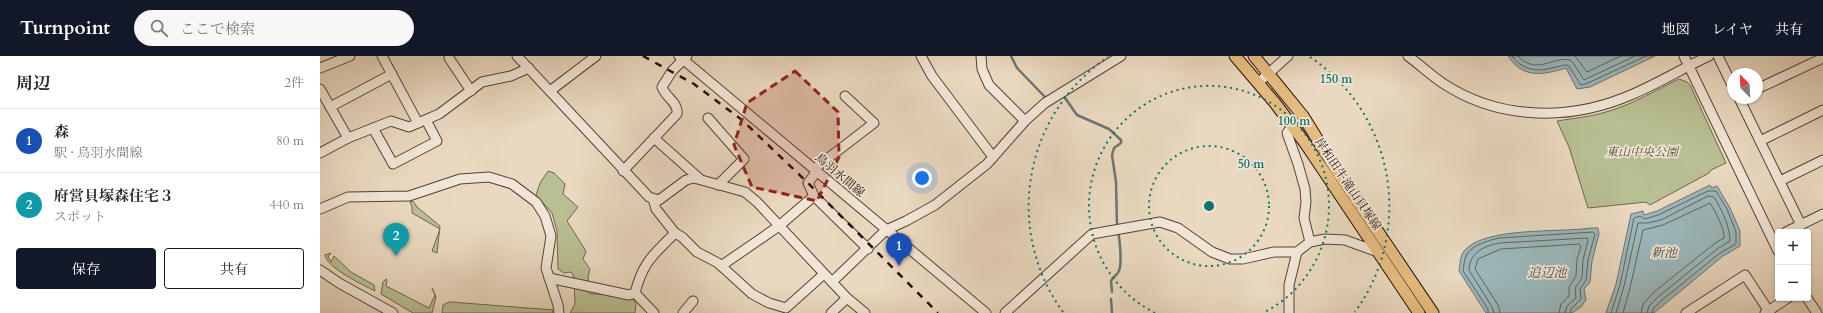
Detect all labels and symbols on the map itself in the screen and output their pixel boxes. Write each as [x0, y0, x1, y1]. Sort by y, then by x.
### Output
north arrow [1727, 68, 1763, 104]
text: 150 m [1320, 71, 1353, 87]
text: 100 m [1278, 113, 1311, 129]
street label: 岸和田牛滝山貝塚線 [1311, 135, 1385, 233]
park label: 東山中央公園 [1606, 144, 1680, 160]
street label: 鳥羽水間線 [812, 150, 868, 200]
text: 50 m [1238, 156, 1265, 172]
your location [912, 168, 932, 188]
centre of rings [1202, 199, 1216, 213]
pin: 2 [383, 223, 409, 256]
pin: 1 [886, 233, 912, 266]
water label: 新池 [1651, 244, 1679, 262]
water label: 追辺池 [1527, 264, 1568, 282]

